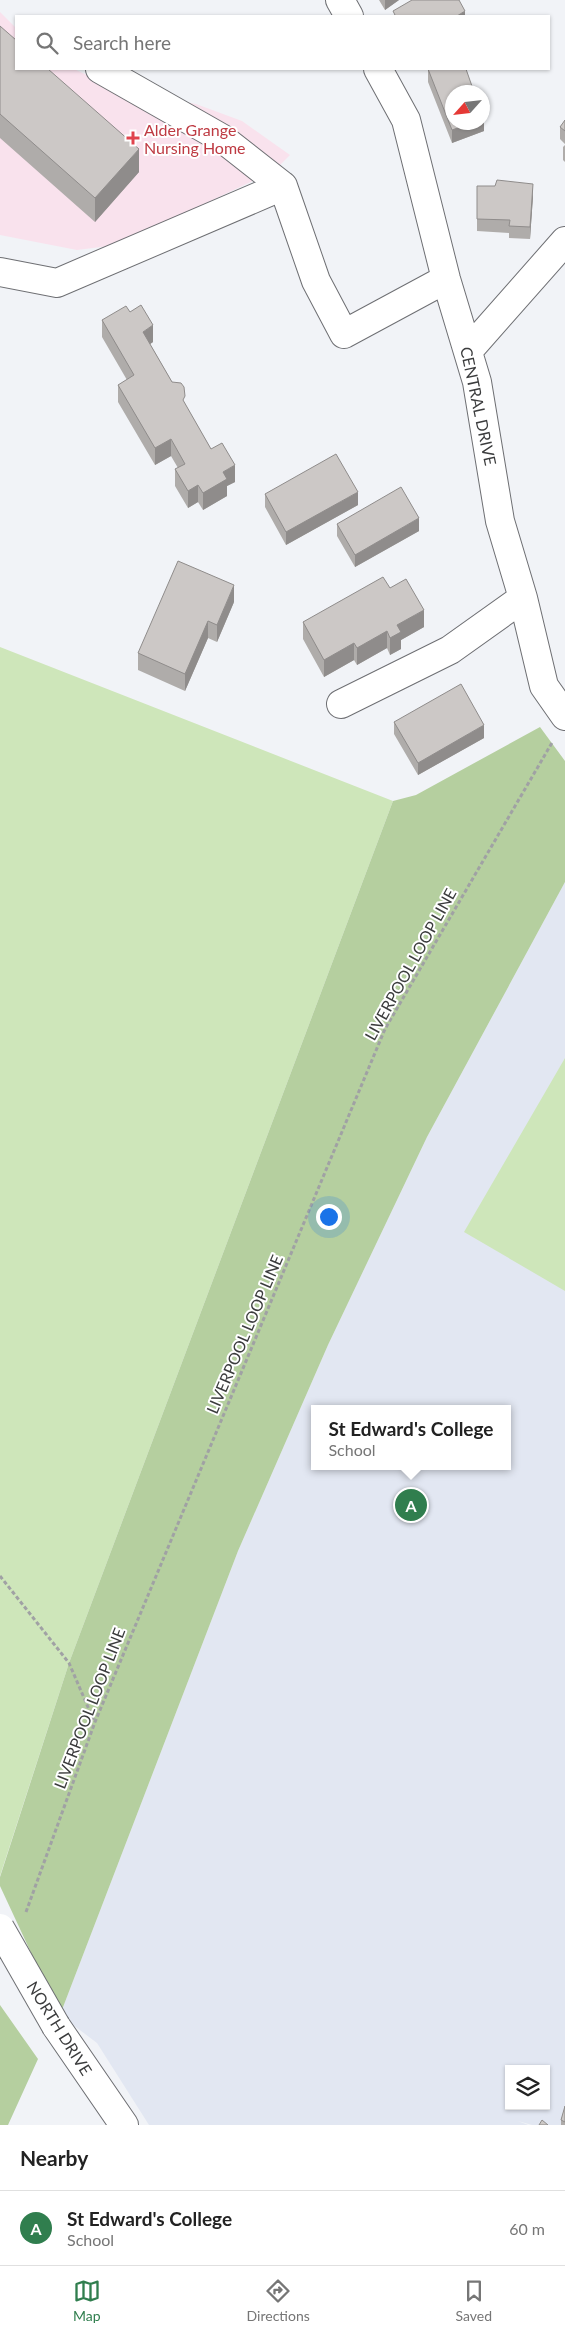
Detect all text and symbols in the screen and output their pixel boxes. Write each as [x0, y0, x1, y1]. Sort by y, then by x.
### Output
search box [15, 15, 550, 70]
icon: search [33, 29, 61, 57]
text: Search here [73, 31, 171, 54]
north arrow [445, 85, 490, 130]
place label: Alder Grange Nursing Home [144, 120, 246, 157]
marker: Alder Grange Nursing Home [126, 131, 140, 145]
street label: CENTRAL DRIVE [457, 345, 501, 467]
street label: LIVERPOOL LOOP LINE [360, 885, 460, 1043]
your location [316, 1204, 342, 1230]
street label: LIVERPOOL LOOP LINE [202, 1252, 286, 1416]
popup [311, 1405, 511, 1470]
text: St Edward's College [328, 1417, 494, 1440]
text: School [328, 1440, 376, 1459]
pin: A [395, 1486, 427, 1524]
street label: LIVERPOOL LOOP LINE [50, 1625, 128, 1791]
street label: NORTH DRIVE [24, 1978, 96, 2078]
map controls [505, 2065, 550, 2110]
button: layers [505, 2065, 550, 2110]
text: Nearby [20, 2145, 88, 2170]
text: St Edward's College [67, 2207, 232, 2230]
text: A [30, 2219, 42, 2238]
text: 60 m [509, 2219, 545, 2238]
text: School [67, 2230, 114, 2249]
tab: Map [73, 2277, 101, 2324]
tab: Directions [247, 2277, 310, 2324]
tab: Saved [456, 2277, 492, 2324]

